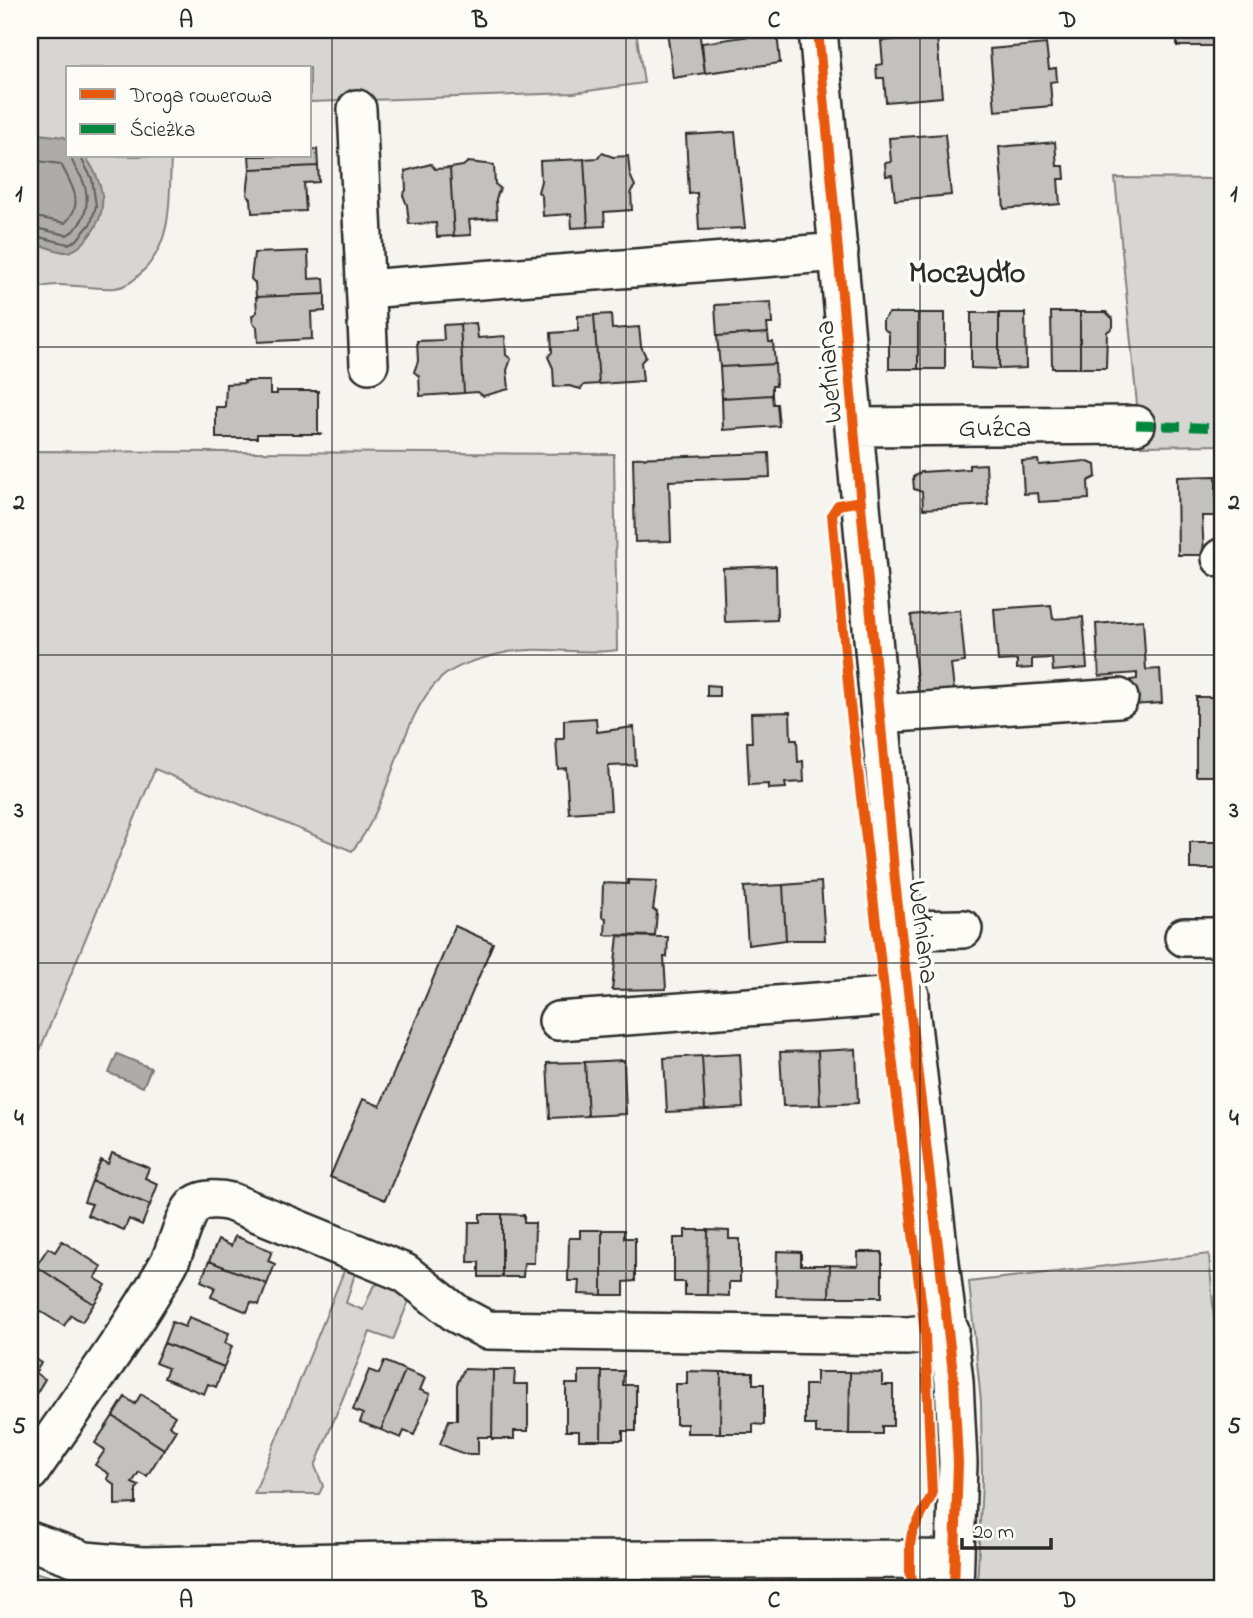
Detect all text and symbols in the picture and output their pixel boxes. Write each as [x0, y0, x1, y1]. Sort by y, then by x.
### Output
text: A [179, 5, 193, 38]
text: B [471, 5, 488, 38]
text: C [768, 5, 781, 38]
text: D [1059, 5, 1076, 38]
legend [66, 66, 312, 158]
text: Droga rowerowa [129, 82, 272, 114]
text: Ścieżka [130, 116, 195, 146]
text: 1 [15, 179, 23, 212]
text: 1 [1230, 179, 1238, 212]
district label: Moczydło [909, 253, 1025, 297]
street label: Wełniana [806, 318, 855, 425]
street label: Guźca [959, 409, 1031, 450]
text: 2 [12, 487, 25, 520]
text: 2 [1227, 487, 1240, 520]
text: 3 [13, 795, 24, 828]
text: 3 [1228, 795, 1239, 828]
street label: Wełniana [895, 879, 948, 986]
text: 4 [14, 1103, 24, 1136]
text: 4 [1229, 1103, 1239, 1136]
text: 5 [12, 1411, 26, 1444]
text: 5 [1227, 1411, 1241, 1444]
scale bar [962, 1506, 1052, 1550]
text: 20 m [973, 1518, 1014, 1548]
text: A [179, 1585, 193, 1618]
text: B [471, 1585, 488, 1618]
text: C [768, 1585, 781, 1618]
text: D [1059, 1585, 1076, 1618]

